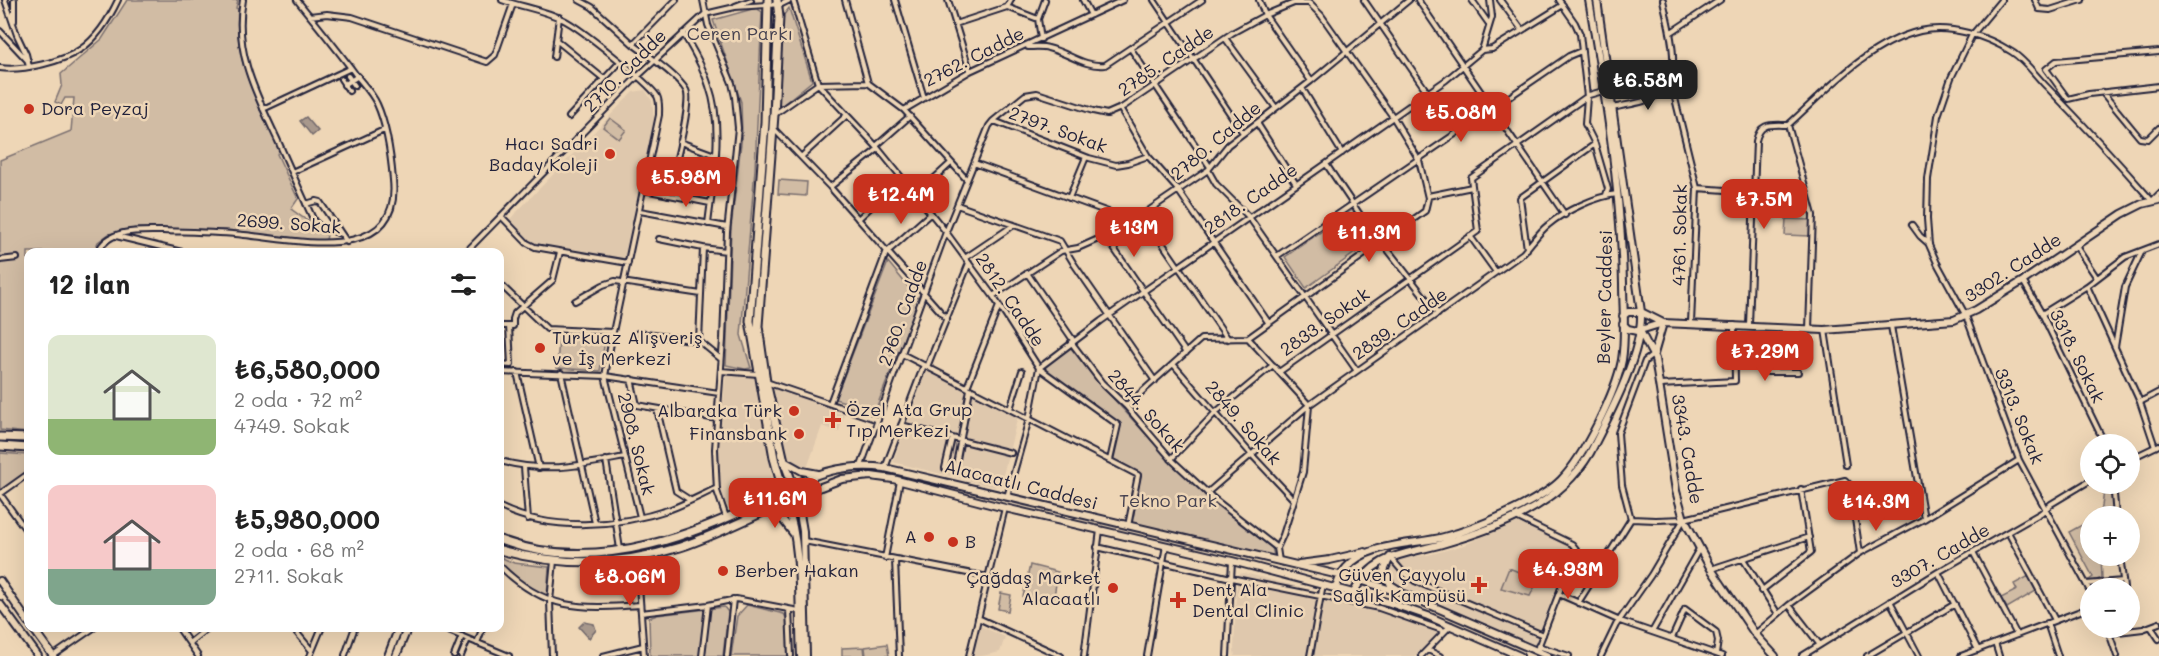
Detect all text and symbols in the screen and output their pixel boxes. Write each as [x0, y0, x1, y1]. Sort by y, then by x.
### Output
street label: 2785. Cadde [1113, 19, 1218, 101]
street label: 2762. Cadde [919, 20, 1028, 92]
park label: Ceren Parkı [687, 21, 793, 45]
street label: 2710. Cadde [578, 24, 671, 117]
pin: ₺6.58M [1599, 60, 1697, 111]
text: ₺6.58M [1612, 66, 1684, 92]
pin: ₺5.08M [1412, 92, 1510, 143]
street label: 2780. Cadde [1165, 95, 1266, 185]
place label: Dora Peyzaj [41, 96, 149, 120]
text: ₺5.08M [1425, 98, 1497, 124]
street label: 2797. Sokak [1006, 100, 1111, 158]
marker: Dora Peyzaj [22, 102, 36, 116]
place label: Hacı Sadri Baday Koleji [489, 131, 598, 176]
marker: Hacı Sadri Baday Koleji [603, 147, 617, 161]
pin: ₺5.98M [637, 157, 735, 208]
street label: 2818. Cadde [1199, 157, 1302, 239]
text: ₺5.98M [651, 163, 721, 189]
pin: ₺12.4M [852, 174, 950, 225]
pin: ₺7.5M [1722, 179, 1806, 230]
text: ₺12.4M [867, 180, 935, 206]
street label: 4761. Sokak [1666, 184, 1692, 286]
text: ₺7.5M [1735, 185, 1793, 211]
street label: 2699. Sokak [236, 207, 342, 239]
pin: ₺13M [1098, 207, 1170, 258]
pin: ₺11.3M [1320, 212, 1418, 263]
text: ₺13M [1109, 213, 1159, 239]
text: ₺11.3M [1337, 218, 1401, 244]
street label: 3302. Cadde [1959, 227, 2066, 308]
street label: Beyler Caddesi [1591, 230, 1617, 364]
street label: 2812. Cadde [971, 248, 1051, 351]
street label: 2760. Cadde [872, 256, 932, 369]
text: 12 ilan [48, 267, 130, 301]
icon: filters [447, 268, 480, 301]
street label: 2833. Sokak [1275, 281, 1374, 361]
street label: 2839. Cadde [1347, 281, 1452, 365]
street label: 3318. Sokak [2045, 304, 2111, 407]
place label: Turkuaz Alışveriş ve İş Merkezi [552, 325, 703, 370]
pin: ₺7.29M [1716, 331, 1814, 382]
text: ₺7.29M [1730, 337, 1800, 363]
marker: Turkuaz Alışveriş ve İş Merkezi [533, 341, 547, 355]
text: ₺6,580,000 [234, 352, 380, 386]
icon: home [96, 359, 168, 431]
street label: 2844. Sokak [1103, 364, 1191, 457]
street label: 3313. Sokak [1990, 364, 2050, 467]
street label: 2849. Sokak [1200, 375, 1287, 470]
text: 2 oda · 72 m² [234, 386, 362, 412]
street label: 2908. Sokak [613, 390, 661, 498]
street label: 3343. Cadde [1666, 392, 1709, 506]
place label: Özel Ata Grup Tıp Merkezi [846, 397, 972, 442]
place label: Albaraka Türk [657, 398, 782, 422]
marker: Albaraka Türk [787, 404, 801, 418]
marker: Özel Ata Grup Tıp Merkezi [824, 411, 842, 429]
text: 4749. Sokak [234, 412, 350, 438]
place label: Finansbank [689, 421, 787, 445]
marker: Finansbank [792, 427, 806, 441]
map controls [2080, 434, 2140, 638]
button: locate [2080, 434, 2140, 494]
street label: Alacaatlı Caddesi [942, 453, 1100, 515]
pin: ₺11.6M [726, 478, 824, 529]
pin: ₺14.3M [1827, 481, 1925, 532]
text: ₺11.6M [743, 484, 807, 510]
text: ₺14.3M [1842, 487, 1910, 513]
park label: Tekno Park [1119, 488, 1217, 512]
text: ₺5,980,000 [234, 502, 380, 536]
button: + [2080, 506, 2140, 566]
icon: home [96, 509, 168, 581]
street label: 3307. Cadde [1885, 517, 1994, 593]
place label: A [905, 524, 917, 548]
place label: B [965, 529, 976, 553]
marker: A [922, 530, 936, 544]
marker: B [946, 535, 960, 549]
text: 2 oda · 68 m² [234, 536, 364, 562]
pin: ₺4.93M [1519, 549, 1617, 600]
text: ₺4.93M [1532, 555, 1604, 581]
pin: ₺8.06M [581, 556, 679, 607]
place label: Berber Hakan [735, 558, 859, 582]
text: 2711. Sokak [234, 562, 343, 588]
text: ₺8.06M [594, 562, 666, 588]
place label: Güven Çayyolu Sağlık Kampüsü [1333, 562, 1466, 607]
marker: Berber Hakan [716, 564, 730, 578]
place label: Çağdaş Market Alacaatlı [966, 565, 1101, 610]
marker: Güven Çayyolu Sağlık Kampüsü [1470, 576, 1488, 594]
place label: Dent Ala Dental Clinic [1192, 577, 1304, 622]
button: − [2080, 578, 2140, 638]
marker: Çağdaş Market Alacaatlı [1106, 581, 1120, 595]
marker: Dent Ala Dental Clinic [1169, 591, 1187, 609]

